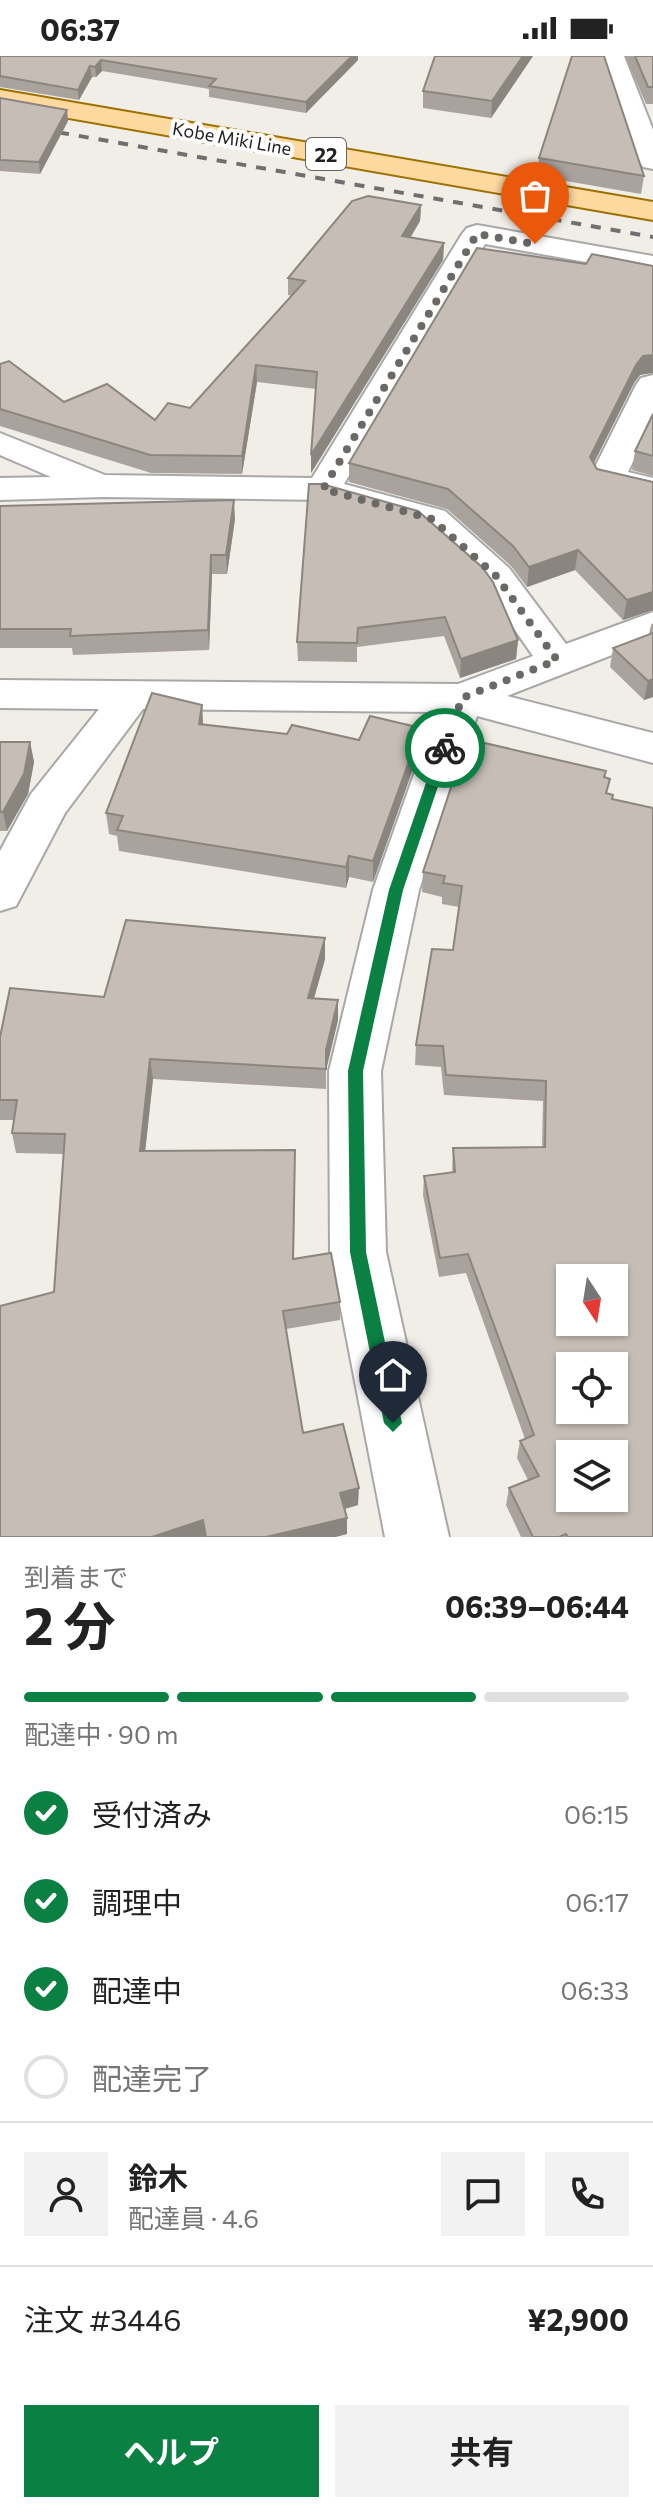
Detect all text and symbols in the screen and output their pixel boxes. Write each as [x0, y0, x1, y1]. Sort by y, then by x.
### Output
text: 06:37 [40, 10, 120, 47]
street label: Kobe Miki Line [171, 117, 293, 159]
road number: 22 [306, 138, 346, 170]
pin [501, 162, 569, 244]
icon: bag [513, 174, 557, 218]
courier [405, 708, 485, 788]
icon: bike [423, 726, 467, 770]
north arrow [556, 1264, 628, 1336]
map controls [556, 1264, 628, 1512]
pin [359, 1341, 427, 1423]
button: locate [556, 1352, 628, 1424]
icon: home [371, 1353, 415, 1397]
button: layers [556, 1440, 628, 1512]
text: 到着まで [24, 1561, 128, 1592]
text: 06:39–06:44 [445, 1587, 629, 1624]
text: 2 分 [24, 1592, 116, 1656]
text: 配達中 · 90 m [24, 1718, 179, 1749]
icon: check [24, 1791, 68, 1835]
text: 受付済み [92, 1795, 212, 1832]
text: 06:15 [564, 1798, 629, 1829]
icon: check [24, 1879, 68, 1923]
text: 調理中 [92, 1883, 182, 1920]
text: 06:17 [565, 1886, 629, 1917]
icon: check [24, 1967, 68, 2011]
text: 配達中 [92, 1971, 182, 2008]
text: 06:33 [561, 1974, 629, 2005]
text: 配達完了 [92, 2059, 212, 2096]
button: person [24, 2152, 108, 2236]
button: chat [441, 2152, 525, 2236]
button: phone [545, 2152, 629, 2236]
text: 鈴木 [128, 2158, 188, 2195]
text: 配達員 · 4.6 [128, 2202, 259, 2233]
text: 注文 #3446 [24, 2300, 182, 2337]
text: ¥2,900 [527, 2300, 629, 2337]
button: ヘルプ [24, 2405, 319, 2497]
button: 共有 [335, 2405, 629, 2497]

